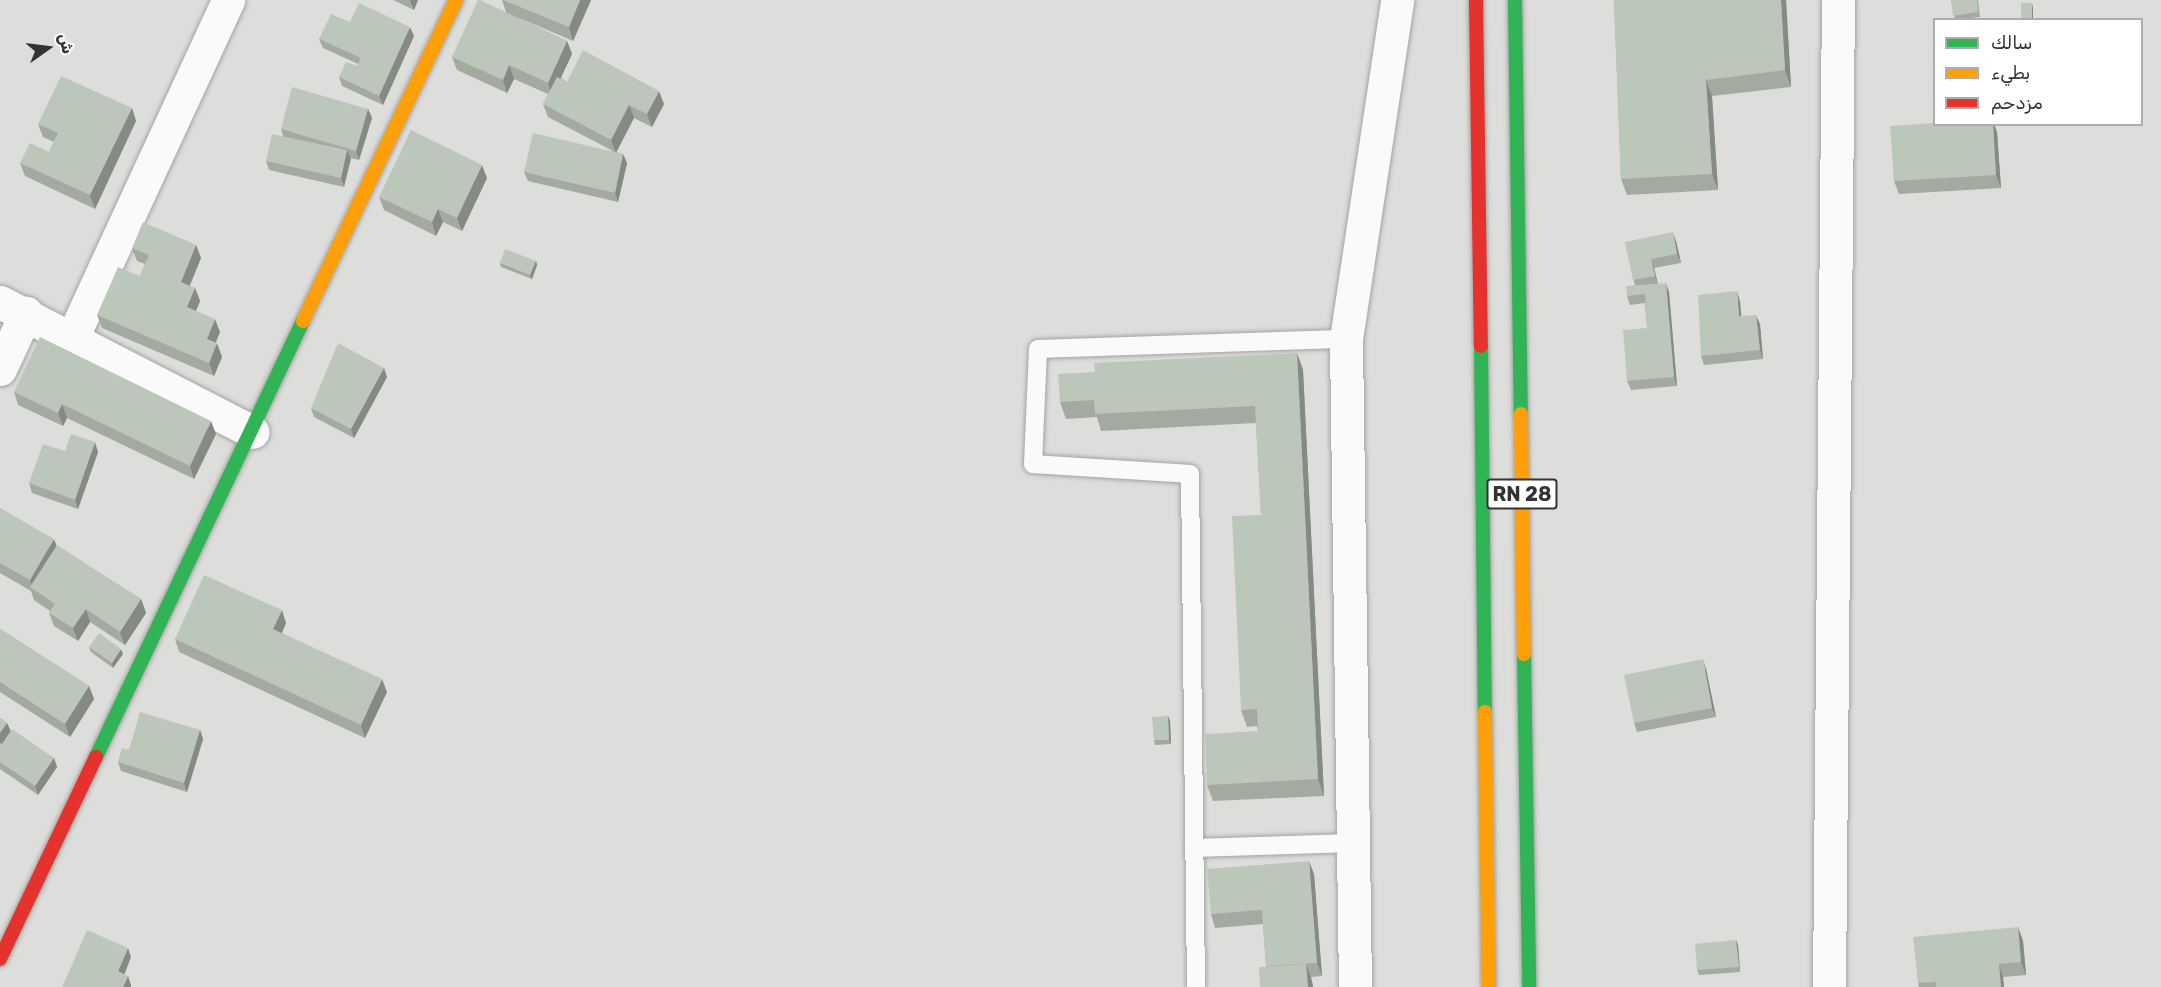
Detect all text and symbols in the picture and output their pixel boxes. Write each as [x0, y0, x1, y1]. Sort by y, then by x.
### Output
north arrow [18, 18, 78, 78]
legend [1933, 18, 2143, 126]
text: ش [54, 31, 78, 56]
text: سالك [1991, 32, 2032, 54]
text: بطيء [1991, 62, 2030, 84]
text: مزدحم [1991, 92, 2043, 114]
road number: RN 28 [1486, 477, 1558, 511]

